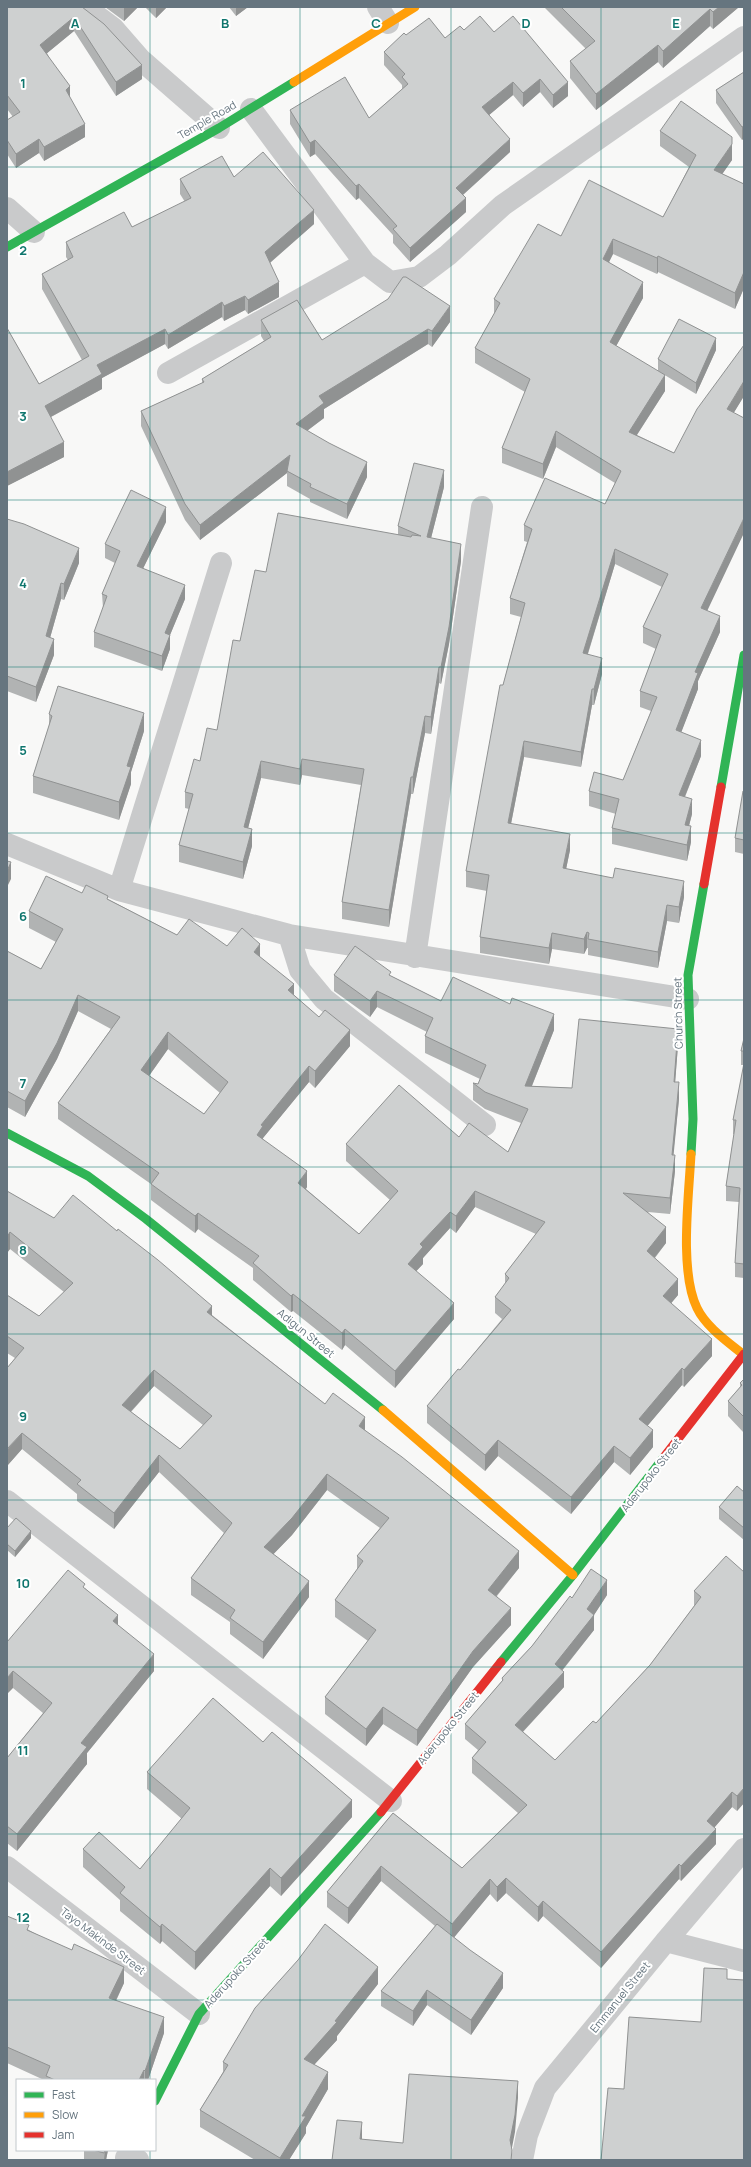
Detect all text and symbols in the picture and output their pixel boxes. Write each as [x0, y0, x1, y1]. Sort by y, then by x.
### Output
text: A [71, 14, 80, 32]
text: B [221, 14, 229, 32]
text: C [371, 14, 381, 32]
text: D [521, 14, 531, 32]
text: E [672, 14, 680, 32]
text: 1 [20, 74, 26, 92]
street label: Temple Road [175, 97, 239, 142]
text: 2 [19, 241, 27, 259]
text: 3 [19, 407, 27, 425]
text: 4 [19, 574, 27, 592]
text: 5 [19, 741, 27, 759]
text: 6 [19, 907, 27, 925]
street label: Church Street [669, 977, 686, 1049]
text: 7 [20, 1074, 27, 1092]
text: 8 [19, 1241, 27, 1259]
street label: Adigun Street [274, 1305, 338, 1361]
text: 9 [19, 1407, 27, 1425]
street label: Aderupoko Street [617, 1435, 684, 1515]
text: 10 [16, 1574, 30, 1592]
street label: Aderupoko Street [414, 1688, 482, 1767]
text: 11 [17, 1741, 29, 1759]
street label: Tayo Makinde Street [58, 1904, 149, 1978]
text: 12 [16, 1908, 30, 1926]
street label: Aderupoko Street [200, 1934, 271, 2011]
street label: Emmanuel Street [586, 1958, 653, 2035]
legend [16, 2079, 156, 2151]
text: Fast [52, 2086, 76, 2103]
text: Slow [52, 2106, 78, 2123]
text: Jam [52, 2126, 74, 2143]

